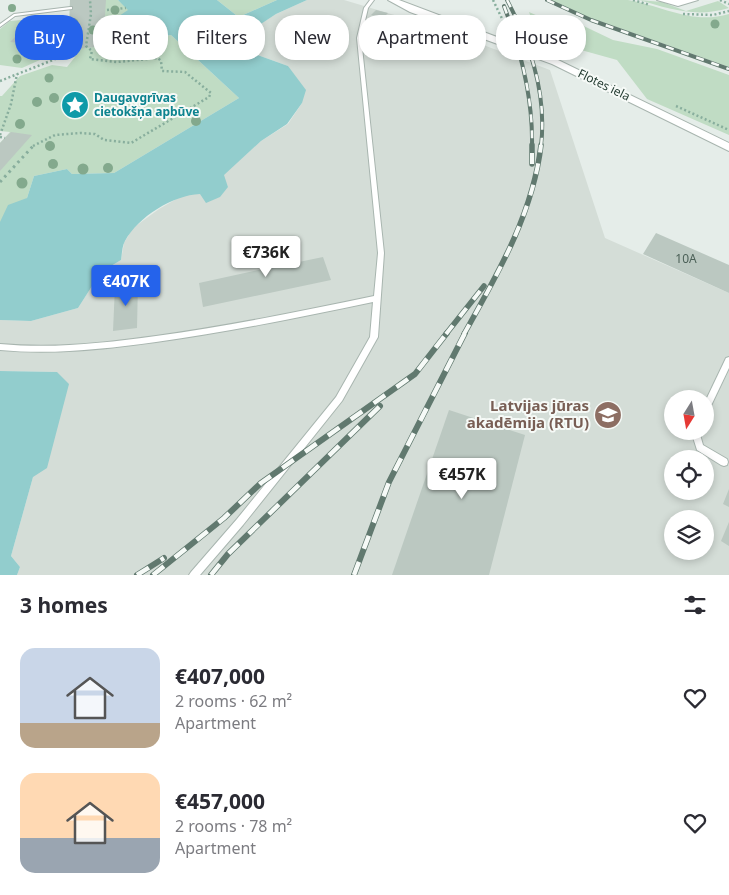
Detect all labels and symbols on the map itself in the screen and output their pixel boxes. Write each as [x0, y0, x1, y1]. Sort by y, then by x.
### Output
street label: Flotes iela [575, 65, 633, 105]
place label: Daugavgrīvas cietokšņa apbūve [94, 89, 199, 120]
place icon: Daugavgrīvas cietokšņa apbūve [60, 90, 90, 120]
pin: €736K [231, 236, 301, 278]
house number: 10A [675, 250, 697, 267]
pin: €407K [91, 264, 161, 307]
north arrow [664, 390, 714, 440]
place label: Latvijas jūras akadēmija (RTU) [467, 395, 589, 432]
school or university icon: Latvijas jūras akadēmija (RTU) [593, 400, 623, 430]
pin: €457K [427, 458, 497, 500]

